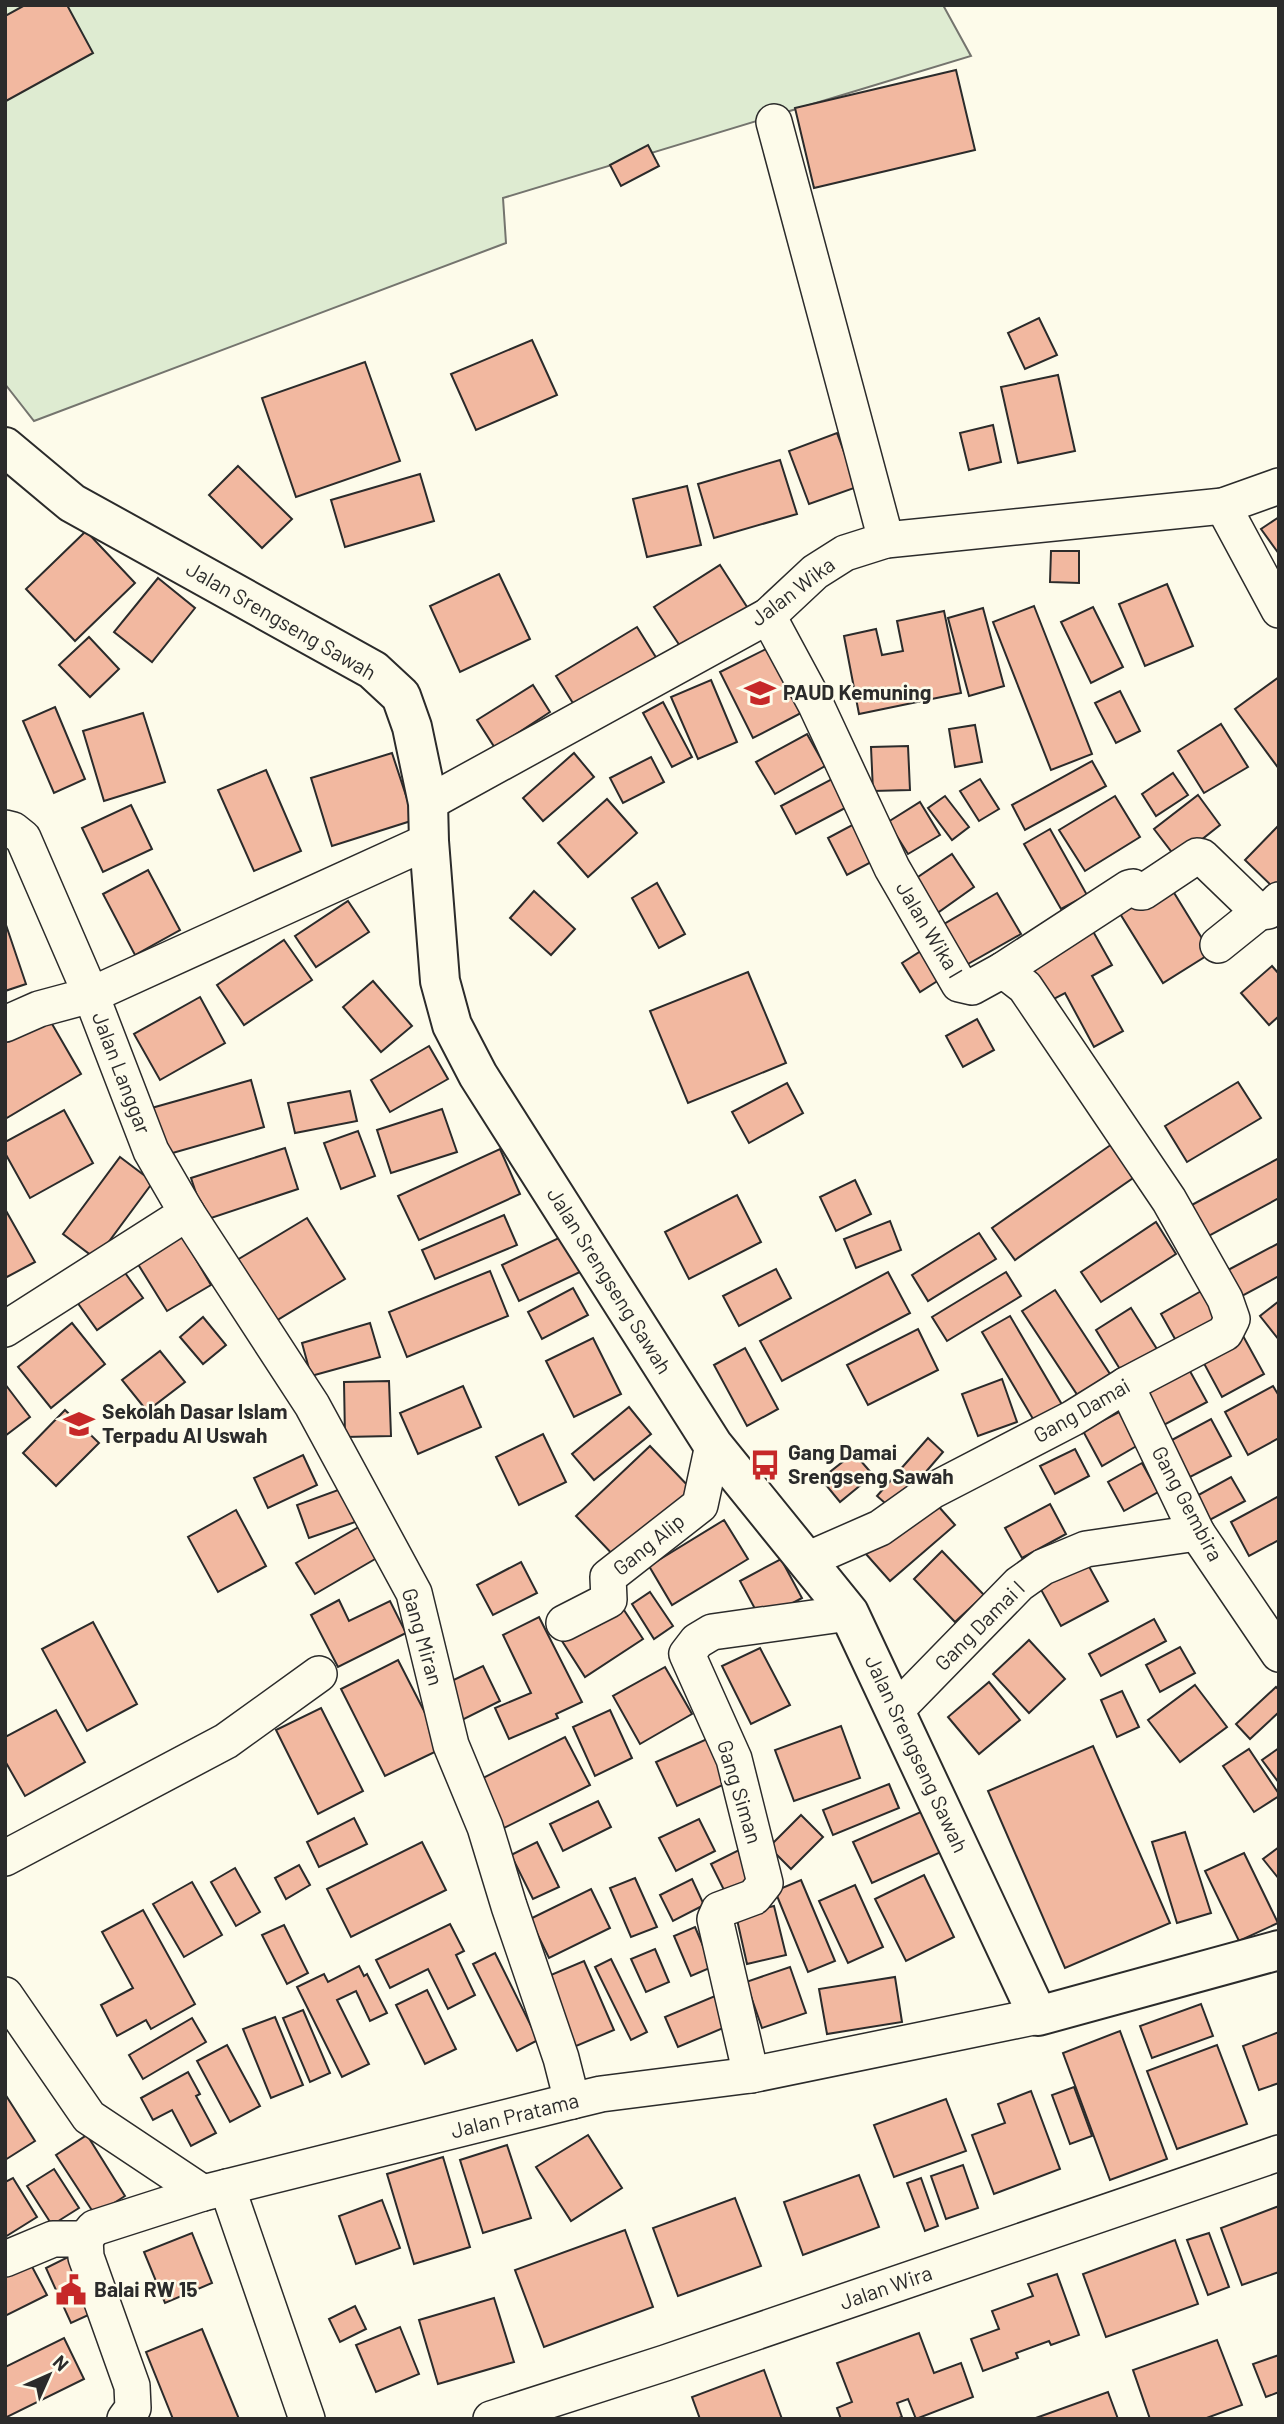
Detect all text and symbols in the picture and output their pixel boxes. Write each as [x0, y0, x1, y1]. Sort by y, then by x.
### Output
street label: Jalan Wika [745, 551, 839, 631]
street label: Jalan Srengseng Sawah [182, 555, 381, 684]
school or university icon: PAUD Kemuning [743, 676, 777, 710]
place label: PAUD Kemuning [783, 679, 931, 704]
street label: Jalan Wika I [892, 876, 969, 982]
street label: Jalan Langgar [88, 1008, 157, 1137]
street label: Jalan Srengseng Sawah [543, 1182, 678, 1378]
street label: Gang Damai [1029, 1372, 1134, 1447]
place label: Sekolah Dasar Islam Terpadu Al Uswah [102, 1398, 287, 1447]
school or university icon: Sekolah Dasar Islam Terpadu Al Uswah [62, 1407, 96, 1441]
place label: Gang Damai Srengseng Sawah [788, 1439, 954, 1488]
street label: Gang Gembira [1148, 1441, 1229, 1565]
bus stop icon: Gang Damai Srengseng Sawah [748, 1448, 782, 1482]
street label: Gang Alip [607, 1507, 689, 1580]
street label: Gang Damai I [929, 1575, 1029, 1675]
street label: Gang Miran [398, 1585, 449, 1688]
street label: Jalan Srengseng Sawah [861, 1651, 974, 1856]
street label: Gang Siman [713, 1737, 768, 1846]
street label: Jalan Pratama [448, 2087, 581, 2143]
street label: Jalan Wira [836, 2259, 935, 2314]
public building icon: Balai RW 15 [54, 2273, 88, 2307]
place label: Balai RW 15 [94, 2276, 198, 2301]
north arrow [14, 2340, 84, 2410]
text: N [49, 2350, 74, 2375]

